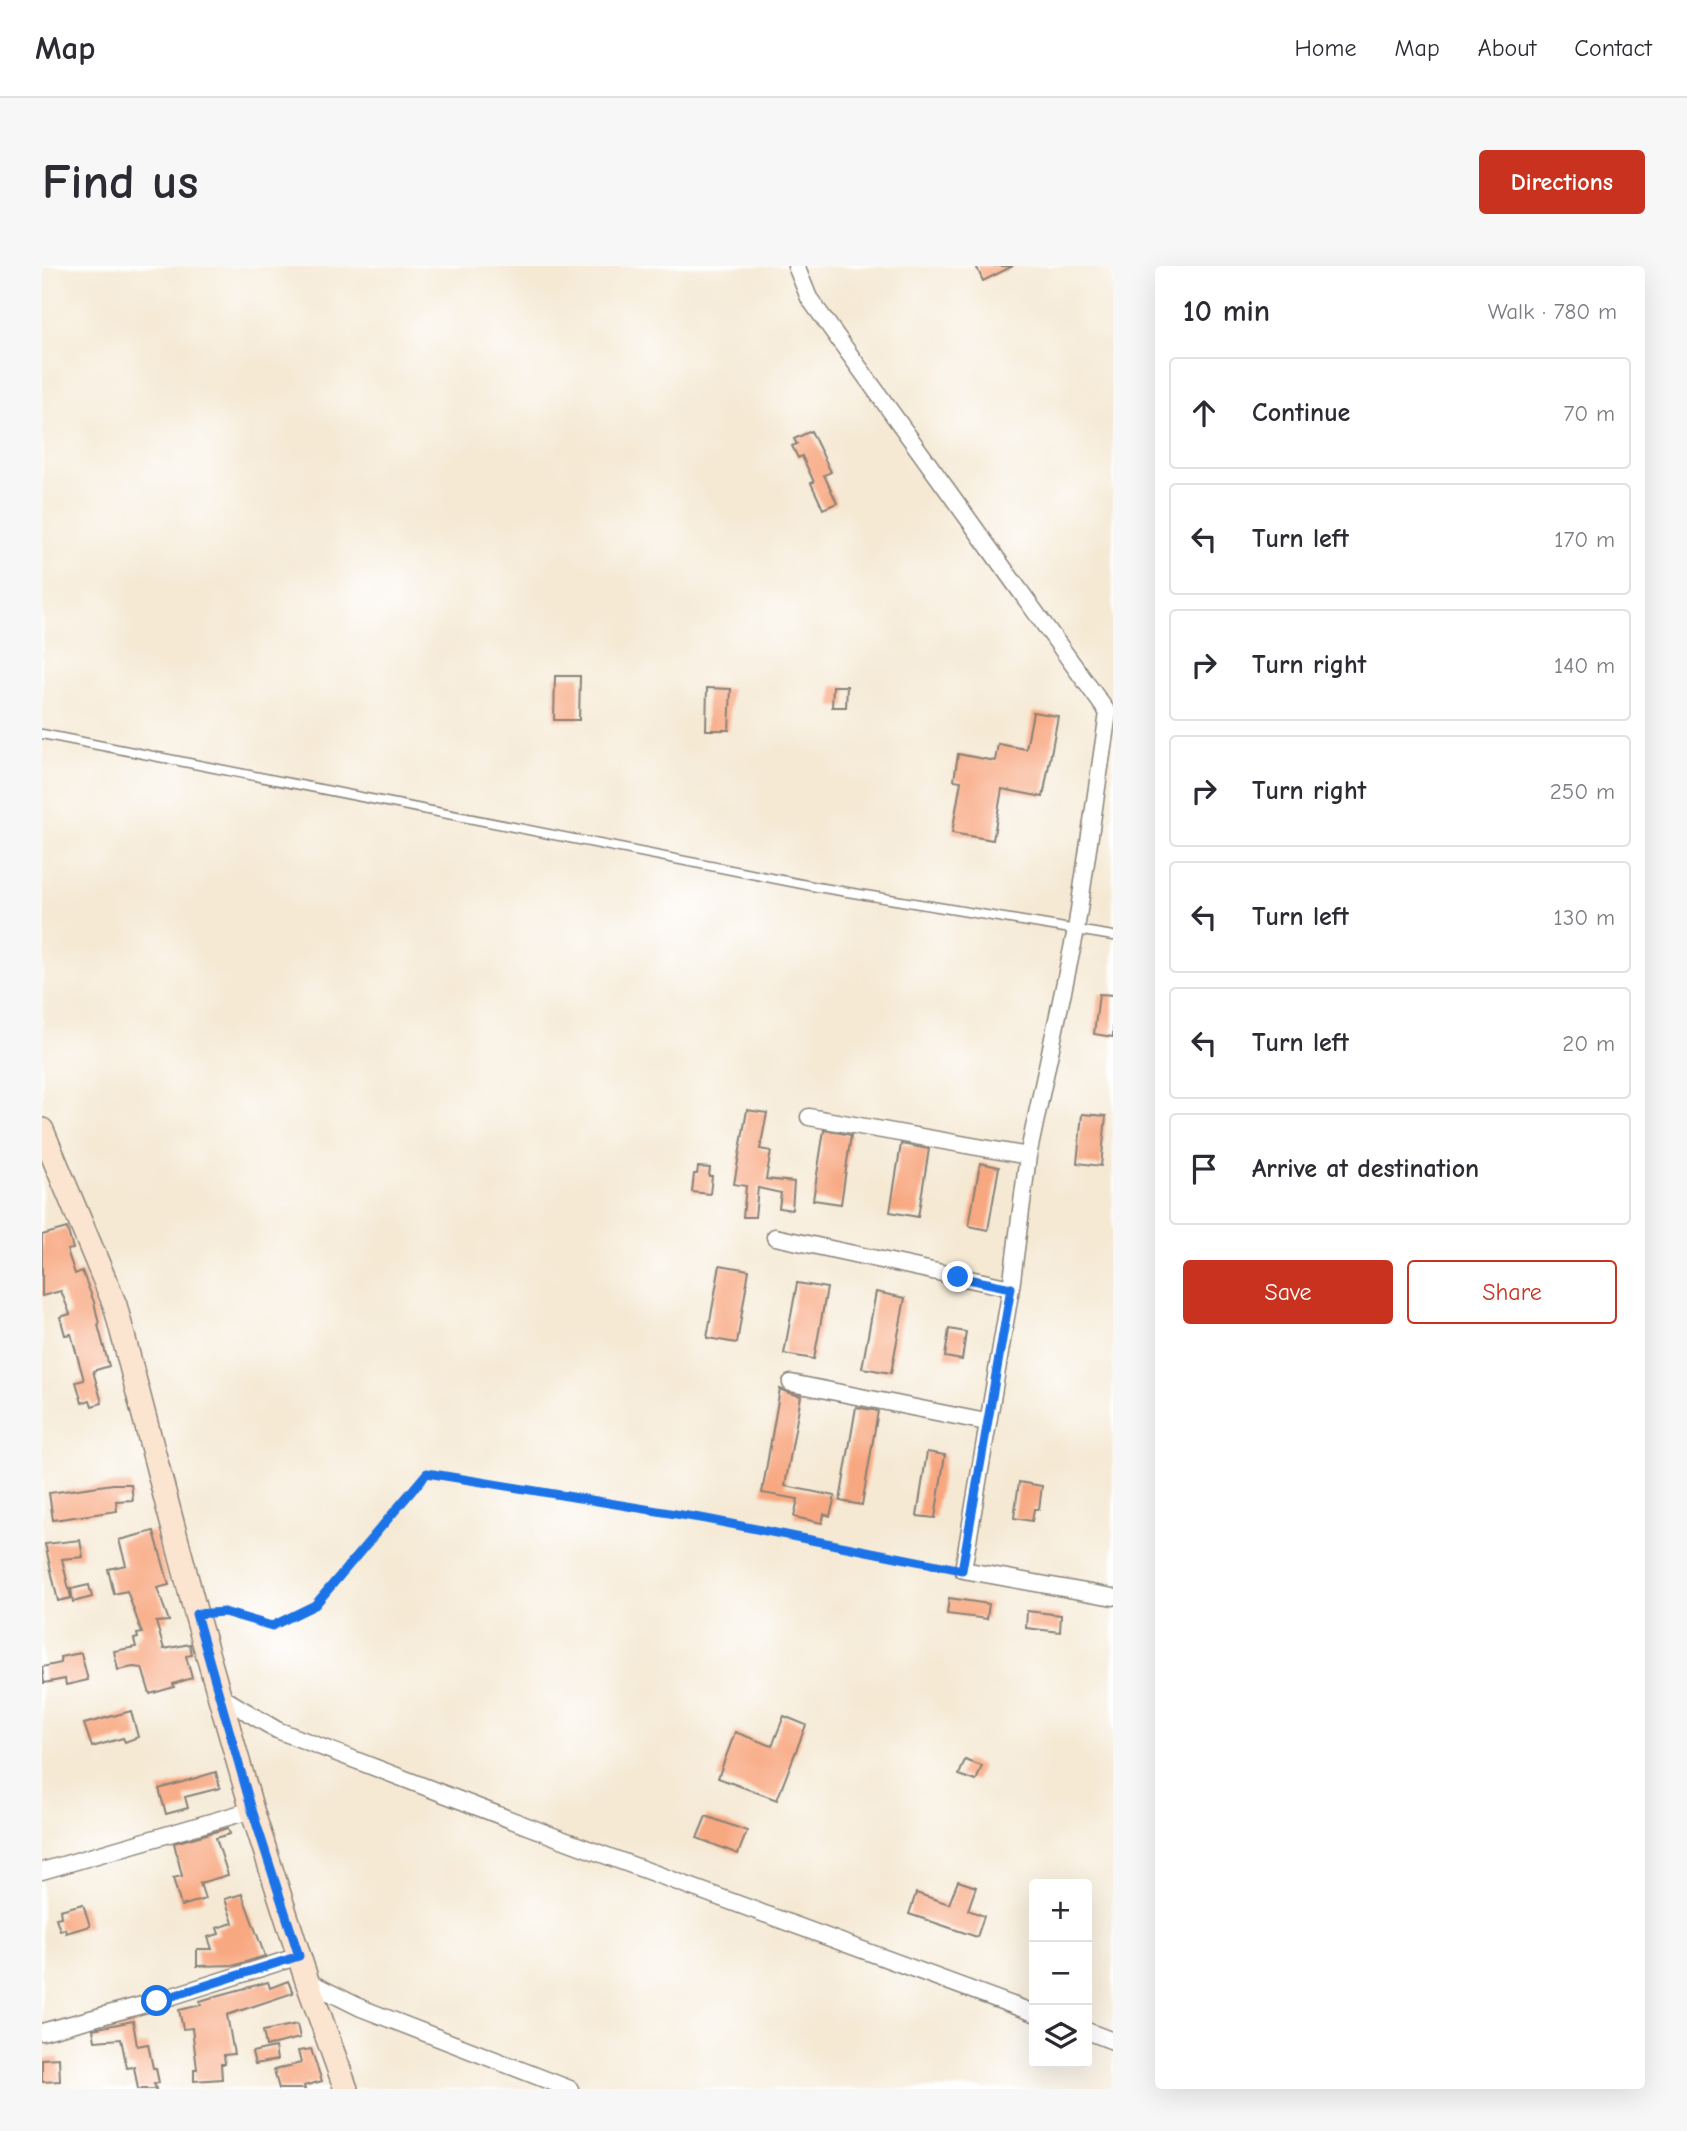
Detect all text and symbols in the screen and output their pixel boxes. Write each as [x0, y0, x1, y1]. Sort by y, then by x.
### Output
text: Map [35, 29, 96, 67]
text: Home [1295, 34, 1356, 62]
text: Map [1394, 34, 1440, 62]
text: About [1478, 34, 1536, 62]
text: Contact [1574, 34, 1652, 62]
button: Directions [1479, 150, 1645, 214]
text: Find us [42, 154, 198, 210]
text: 10 min [1183, 294, 1270, 329]
text: Walk · 780 m [1488, 298, 1617, 325]
icon: ahead [1185, 394, 1223, 432]
text: Continue [1252, 398, 1350, 428]
text: 70 m [1563, 400, 1615, 427]
icon: left [1185, 520, 1223, 558]
text: Turn left [1252, 524, 1349, 554]
text: 170 m [1554, 526, 1615, 553]
icon: right [1185, 646, 1223, 684]
text: Turn right [1252, 650, 1366, 680]
text: 140 m [1554, 652, 1615, 679]
icon: right [1185, 772, 1223, 810]
text: Turn right [1252, 776, 1366, 806]
text: 250 m [1550, 778, 1615, 805]
icon: left [1185, 898, 1223, 936]
text: Turn left [1252, 902, 1349, 932]
text: 130 m [1554, 904, 1615, 931]
icon: left [1185, 1024, 1223, 1062]
text: Turn left [1252, 1028, 1349, 1058]
text: 20 m [1562, 1030, 1615, 1057]
icon: arrive [1185, 1150, 1223, 1188]
text: Arrive at destination [1252, 1154, 1479, 1184]
button: Save [1183, 1260, 1393, 1324]
button: Share [1407, 1260, 1617, 1324]
route end [942, 1261, 973, 1292]
map controls [1029, 1879, 1092, 2068]
button: + [1029, 1879, 1092, 1942]
button: − [1029, 1942, 1092, 2005]
route start [141, 1985, 172, 2016]
button: layers [1029, 2005, 1092, 2068]

